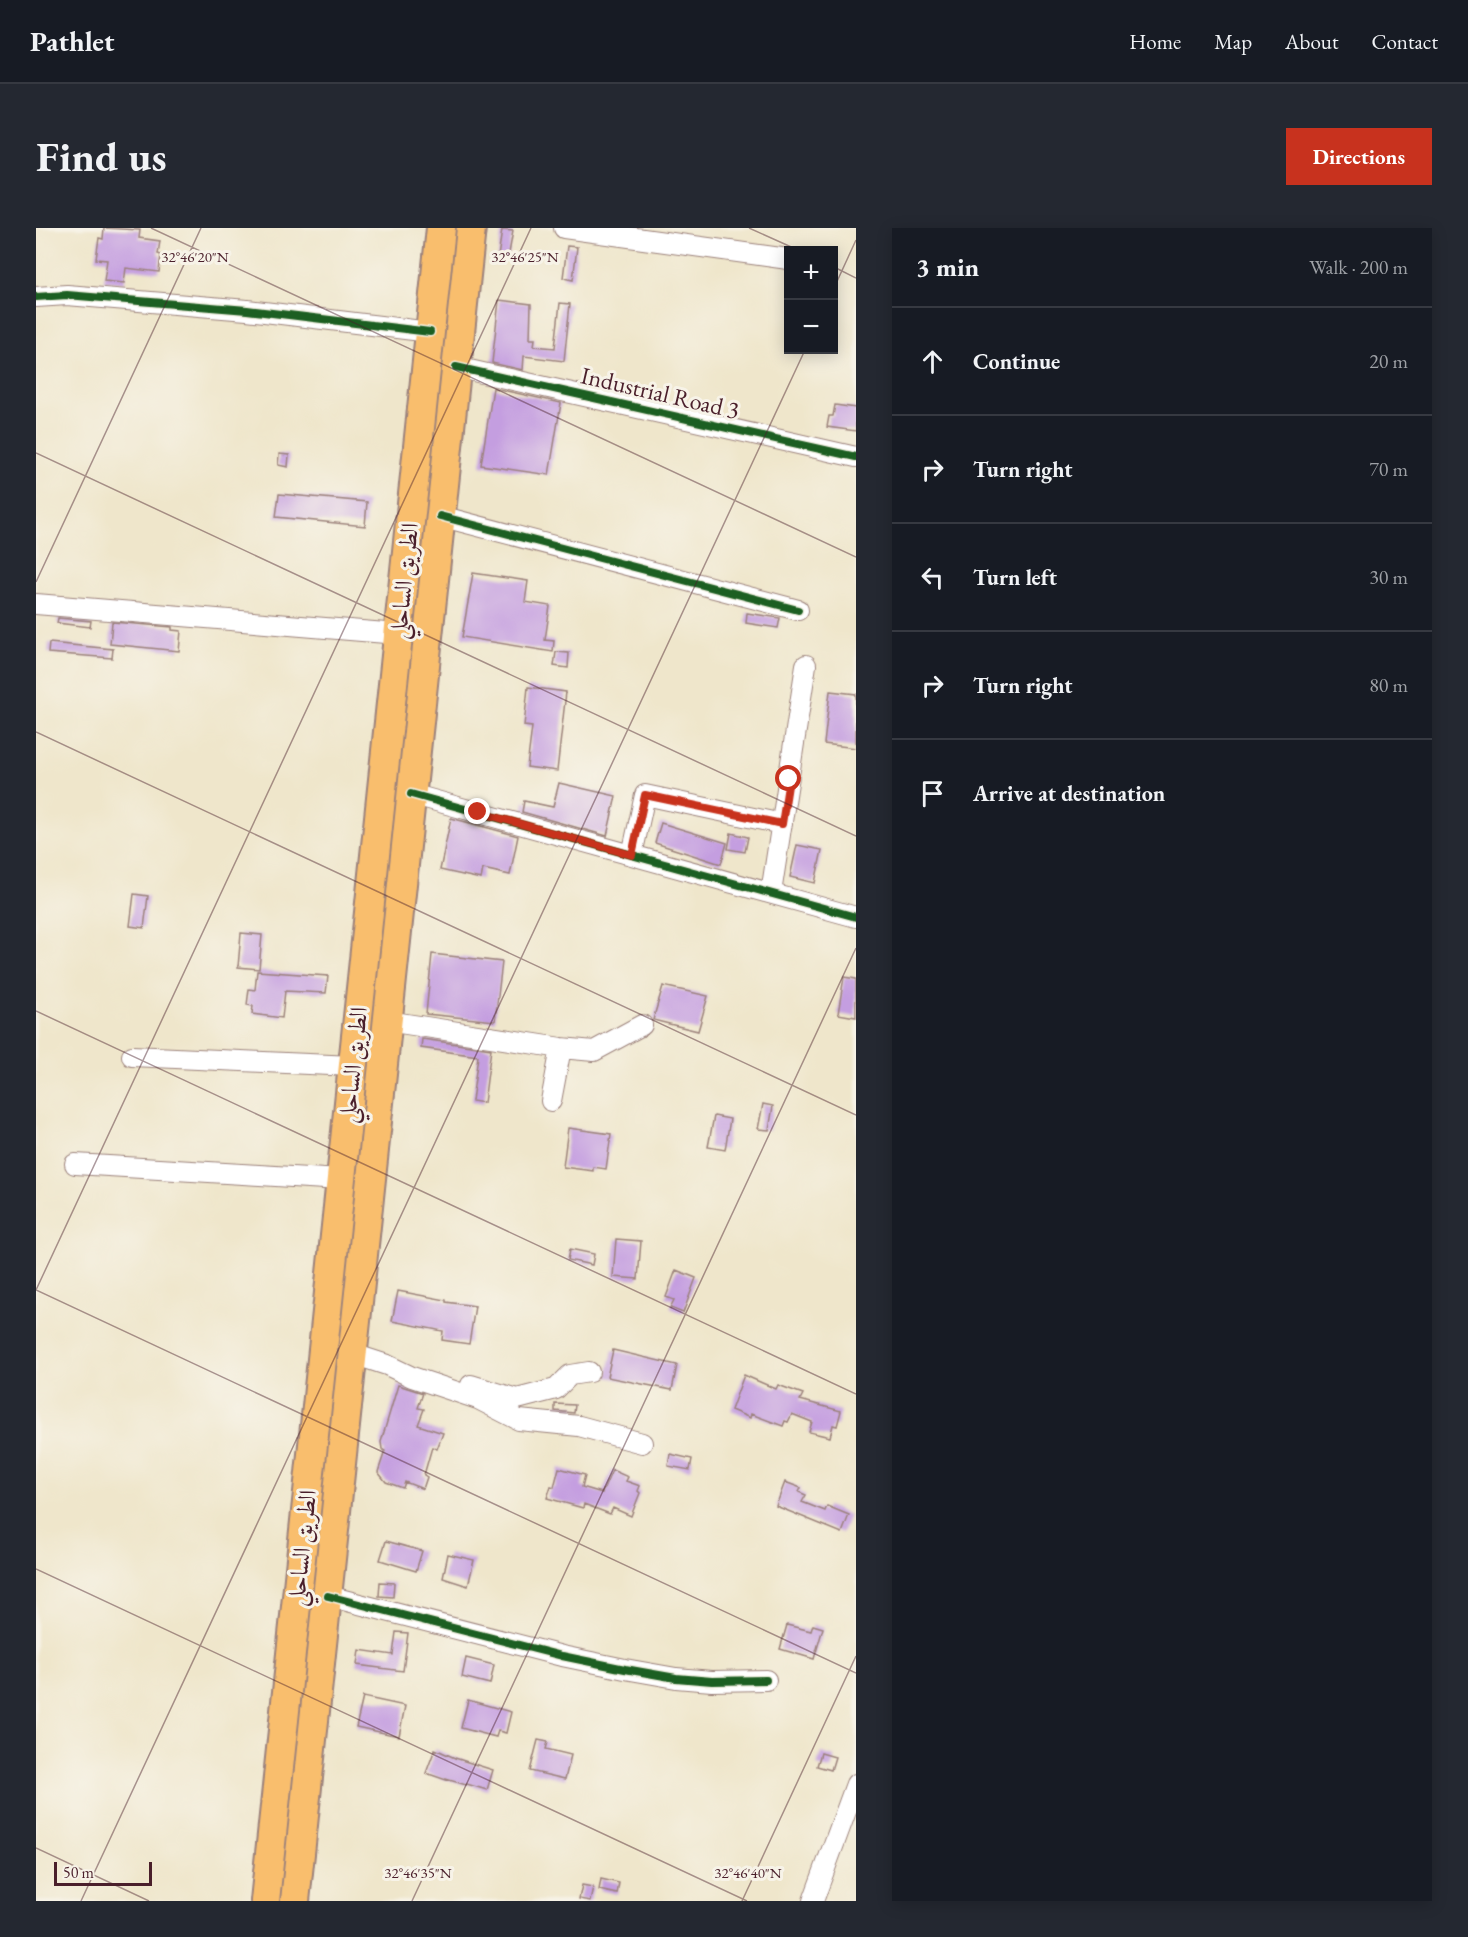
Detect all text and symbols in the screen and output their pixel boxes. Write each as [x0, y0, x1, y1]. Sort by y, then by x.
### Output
text: Pathlet [30, 23, 114, 59]
text: Home [1129, 28, 1181, 55]
text: Map [1214, 28, 1252, 55]
text: About [1285, 28, 1338, 55]
text: Contact [1371, 28, 1438, 55]
button: Directions [1286, 128, 1432, 185]
text: Find us [36, 129, 167, 184]
map controls [784, 246, 838, 354]
button: + [784, 246, 838, 300]
text: 32°46'20"N [161, 247, 229, 266]
text: 32°46'25"N [491, 247, 559, 266]
text: 3 min [916, 250, 979, 284]
text: Walk · 200 m [1309, 254, 1408, 280]
button: − [784, 300, 838, 354]
icon: ahead [916, 345, 949, 378]
text: Continue [973, 347, 1060, 376]
text: 20 m [1369, 348, 1408, 374]
street label: Industrial Road 3 [578, 359, 742, 426]
icon: right [916, 453, 949, 486]
text: Turn right [973, 455, 1072, 484]
text: 70 m [1369, 456, 1408, 482]
street label: الطريق الساحلي [382, 521, 433, 641]
icon: left [916, 561, 949, 594]
text: Turn left [973, 563, 1057, 592]
text: 30 m [1369, 564, 1408, 590]
icon: right [916, 669, 949, 702]
text: Turn right [973, 671, 1072, 700]
text: 80 m [1369, 672, 1408, 698]
route start [775, 765, 801, 791]
icon: arrive [916, 777, 949, 810]
text: Arrive at destination [973, 779, 1165, 808]
route end [464, 798, 490, 824]
street label: الطريق الساحلي [331, 1005, 382, 1125]
street label: الطريق الساحلي [280, 1488, 331, 1608]
scale bar [54, 1859, 152, 1886]
text: 50 m [63, 1862, 94, 1883]
text: 32°46'35"N [384, 1863, 452, 1882]
text: 32°46'40"N [714, 1863, 782, 1882]

